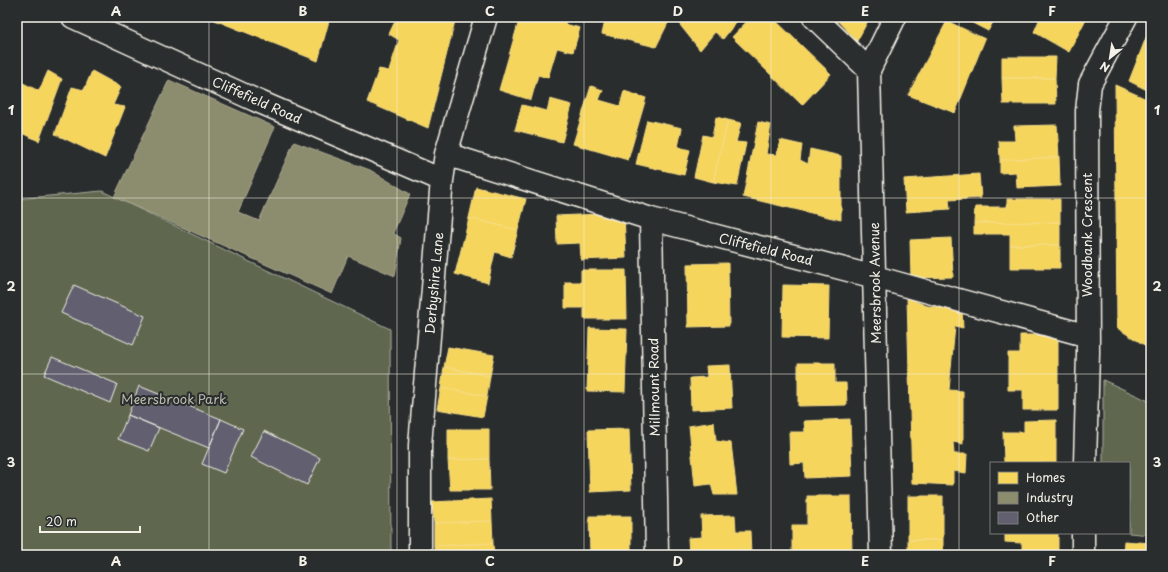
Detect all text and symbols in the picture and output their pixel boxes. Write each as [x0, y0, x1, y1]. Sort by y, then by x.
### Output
text: A [111, 1, 121, 20]
text: B [299, 1, 308, 20]
text: C [485, 1, 495, 20]
text: D [673, 1, 683, 20]
text: E [861, 1, 869, 20]
text: F [1048, 1, 1056, 20]
north arrow [1090, 38, 1130, 78]
text: N [1096, 57, 1113, 77]
street label: Cliffefield Road [209, 71, 305, 128]
text: 1 [8, 100, 14, 119]
text: 1 [1154, 100, 1160, 119]
street label: Woodbank Crescent [1077, 173, 1096, 297]
street label: Meersbrook Avenue [864, 222, 885, 344]
street label: Cliffefield Road [717, 228, 815, 269]
street label: Derbyshire Lane [420, 231, 447, 335]
text: 2 [6, 276, 16, 295]
text: 2 [1152, 276, 1162, 295]
street label: Millmount Road [643, 338, 664, 436]
park label: Meersbrook Park [121, 389, 227, 408]
text: 3 [7, 452, 16, 471]
text: 3 [1153, 452, 1162, 471]
legend [990, 462, 1130, 534]
text: Homes [1026, 468, 1065, 486]
text: Industry [1026, 488, 1074, 506]
scale bar [40, 508, 140, 534]
text: Other [1026, 508, 1059, 526]
text: 20 m [46, 512, 77, 530]
text: A [111, 551, 121, 570]
text: B [299, 551, 308, 570]
text: C [485, 551, 495, 570]
text: D [673, 551, 683, 570]
text: E [861, 551, 869, 570]
text: F [1048, 551, 1056, 570]

